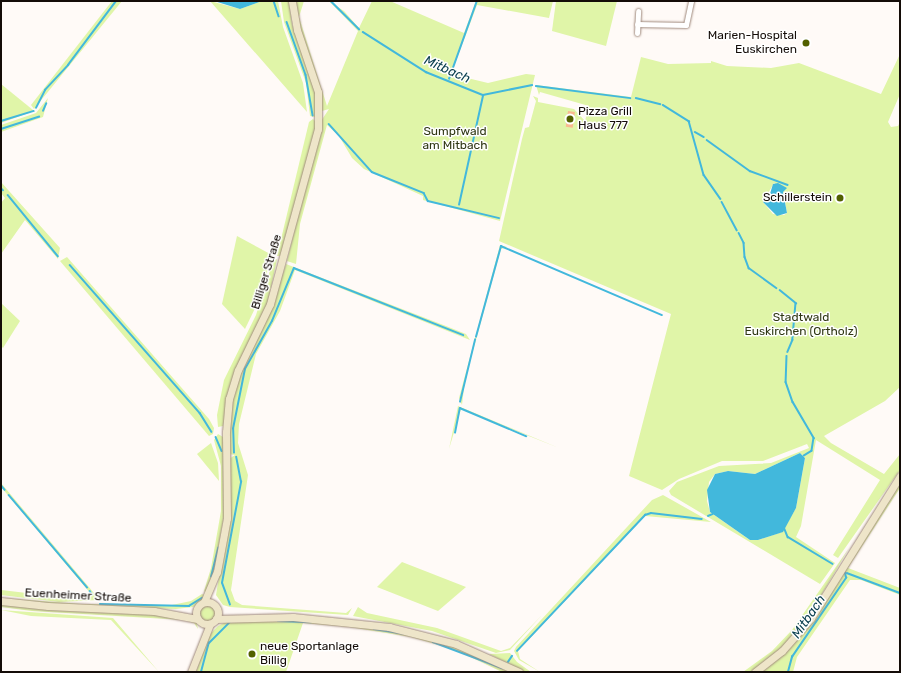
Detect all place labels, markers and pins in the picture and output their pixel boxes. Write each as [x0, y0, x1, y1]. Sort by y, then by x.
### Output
place label: Marien-Hospital Euskirchen [708, 29, 797, 57]
marker: Marien-Hospital Euskirchen [800, 37, 812, 49]
place label: Pizza Grill Haus 777 [578, 105, 632, 133]
marker: Pizza Grill Haus 777 [565, 114, 575, 124]
place label: Schillerstein [763, 191, 832, 205]
marker: Schillerstein [835, 193, 845, 203]
place label: neue Sportanlage Billig [260, 640, 359, 668]
marker: neue Sportanlage Billig [247, 649, 257, 659]

